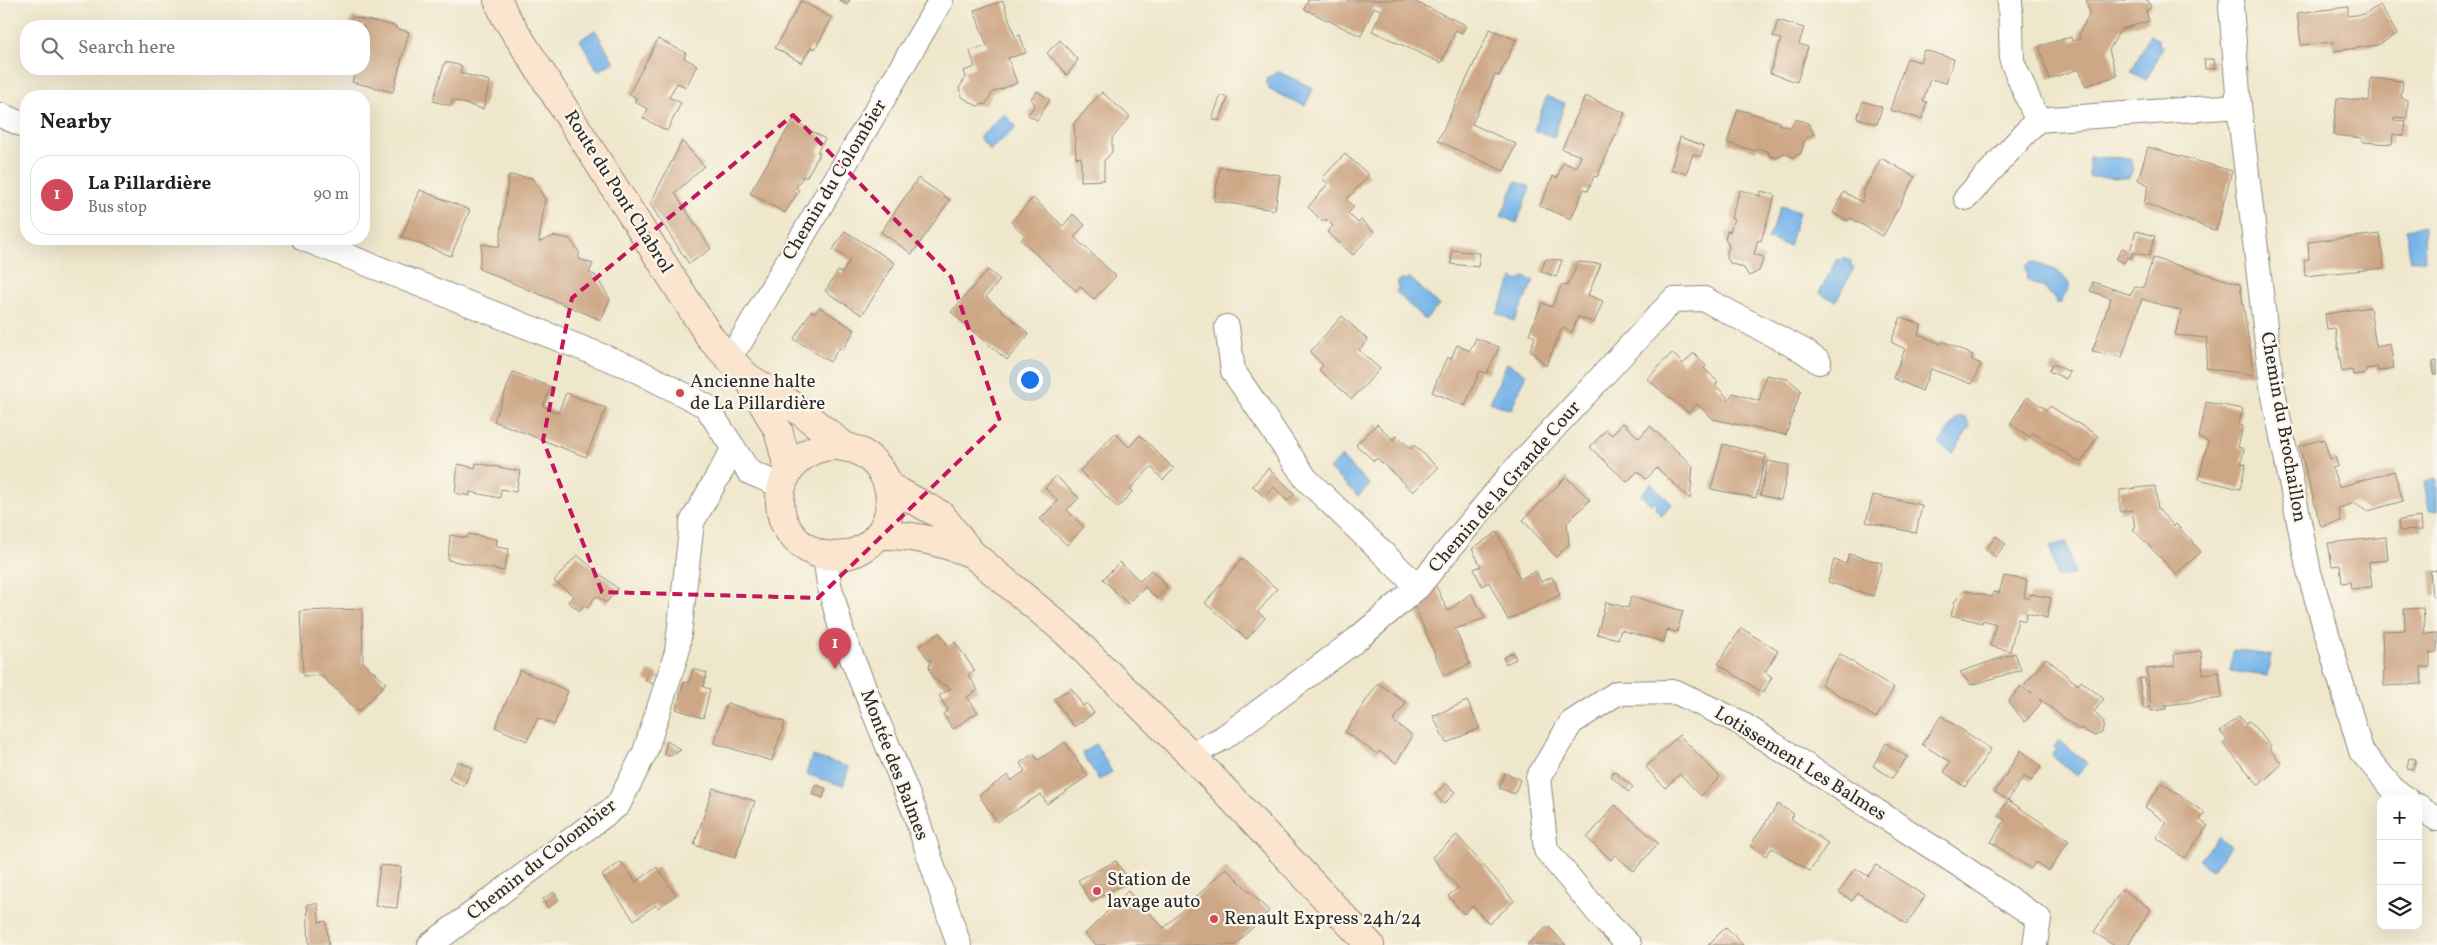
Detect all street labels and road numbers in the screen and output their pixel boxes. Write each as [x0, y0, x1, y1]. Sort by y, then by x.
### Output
street label: Chemin du Colombier [777, 95, 893, 265]
street label: Route du Pont Chabrol [557, 106, 679, 279]
street label: Chemin du Brochaillon [2253, 330, 2313, 524]
street label: Chemin de la Grande Cour [1423, 395, 1587, 579]
street label: Montée des Balmes [853, 686, 935, 844]
street label: Lotissement Les Balmes [1709, 700, 1891, 828]
street label: Chemin du Colombier [462, 793, 622, 927]

